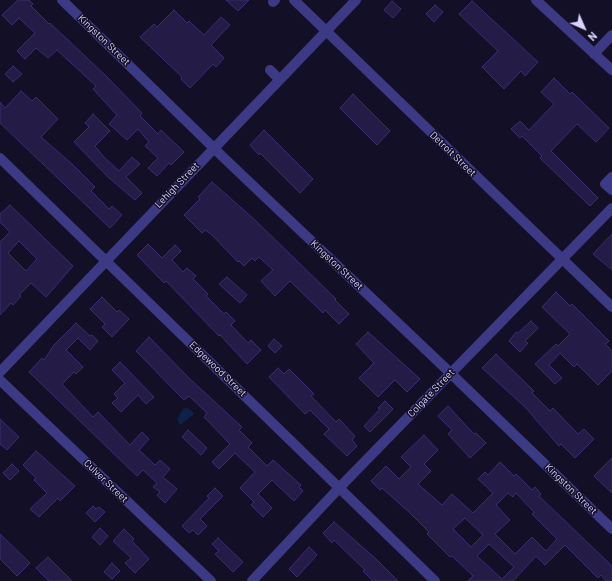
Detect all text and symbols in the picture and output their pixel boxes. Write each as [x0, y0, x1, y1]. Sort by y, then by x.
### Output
north arrow [564, 8, 604, 48]
street label: Kingston Street [75, 12, 133, 68]
text: N [586, 30, 600, 44]
street label: Detroit Street [427, 129, 479, 179]
street label: Lehigh Street [152, 160, 202, 210]
street label: Kingston Street [308, 238, 366, 292]
street label: Edgewood Street [187, 339, 249, 399]
street label: Colgate Street [405, 366, 457, 420]
street label: Culver Street [81, 457, 131, 505]
street label: Kingston Street [542, 461, 600, 517]

